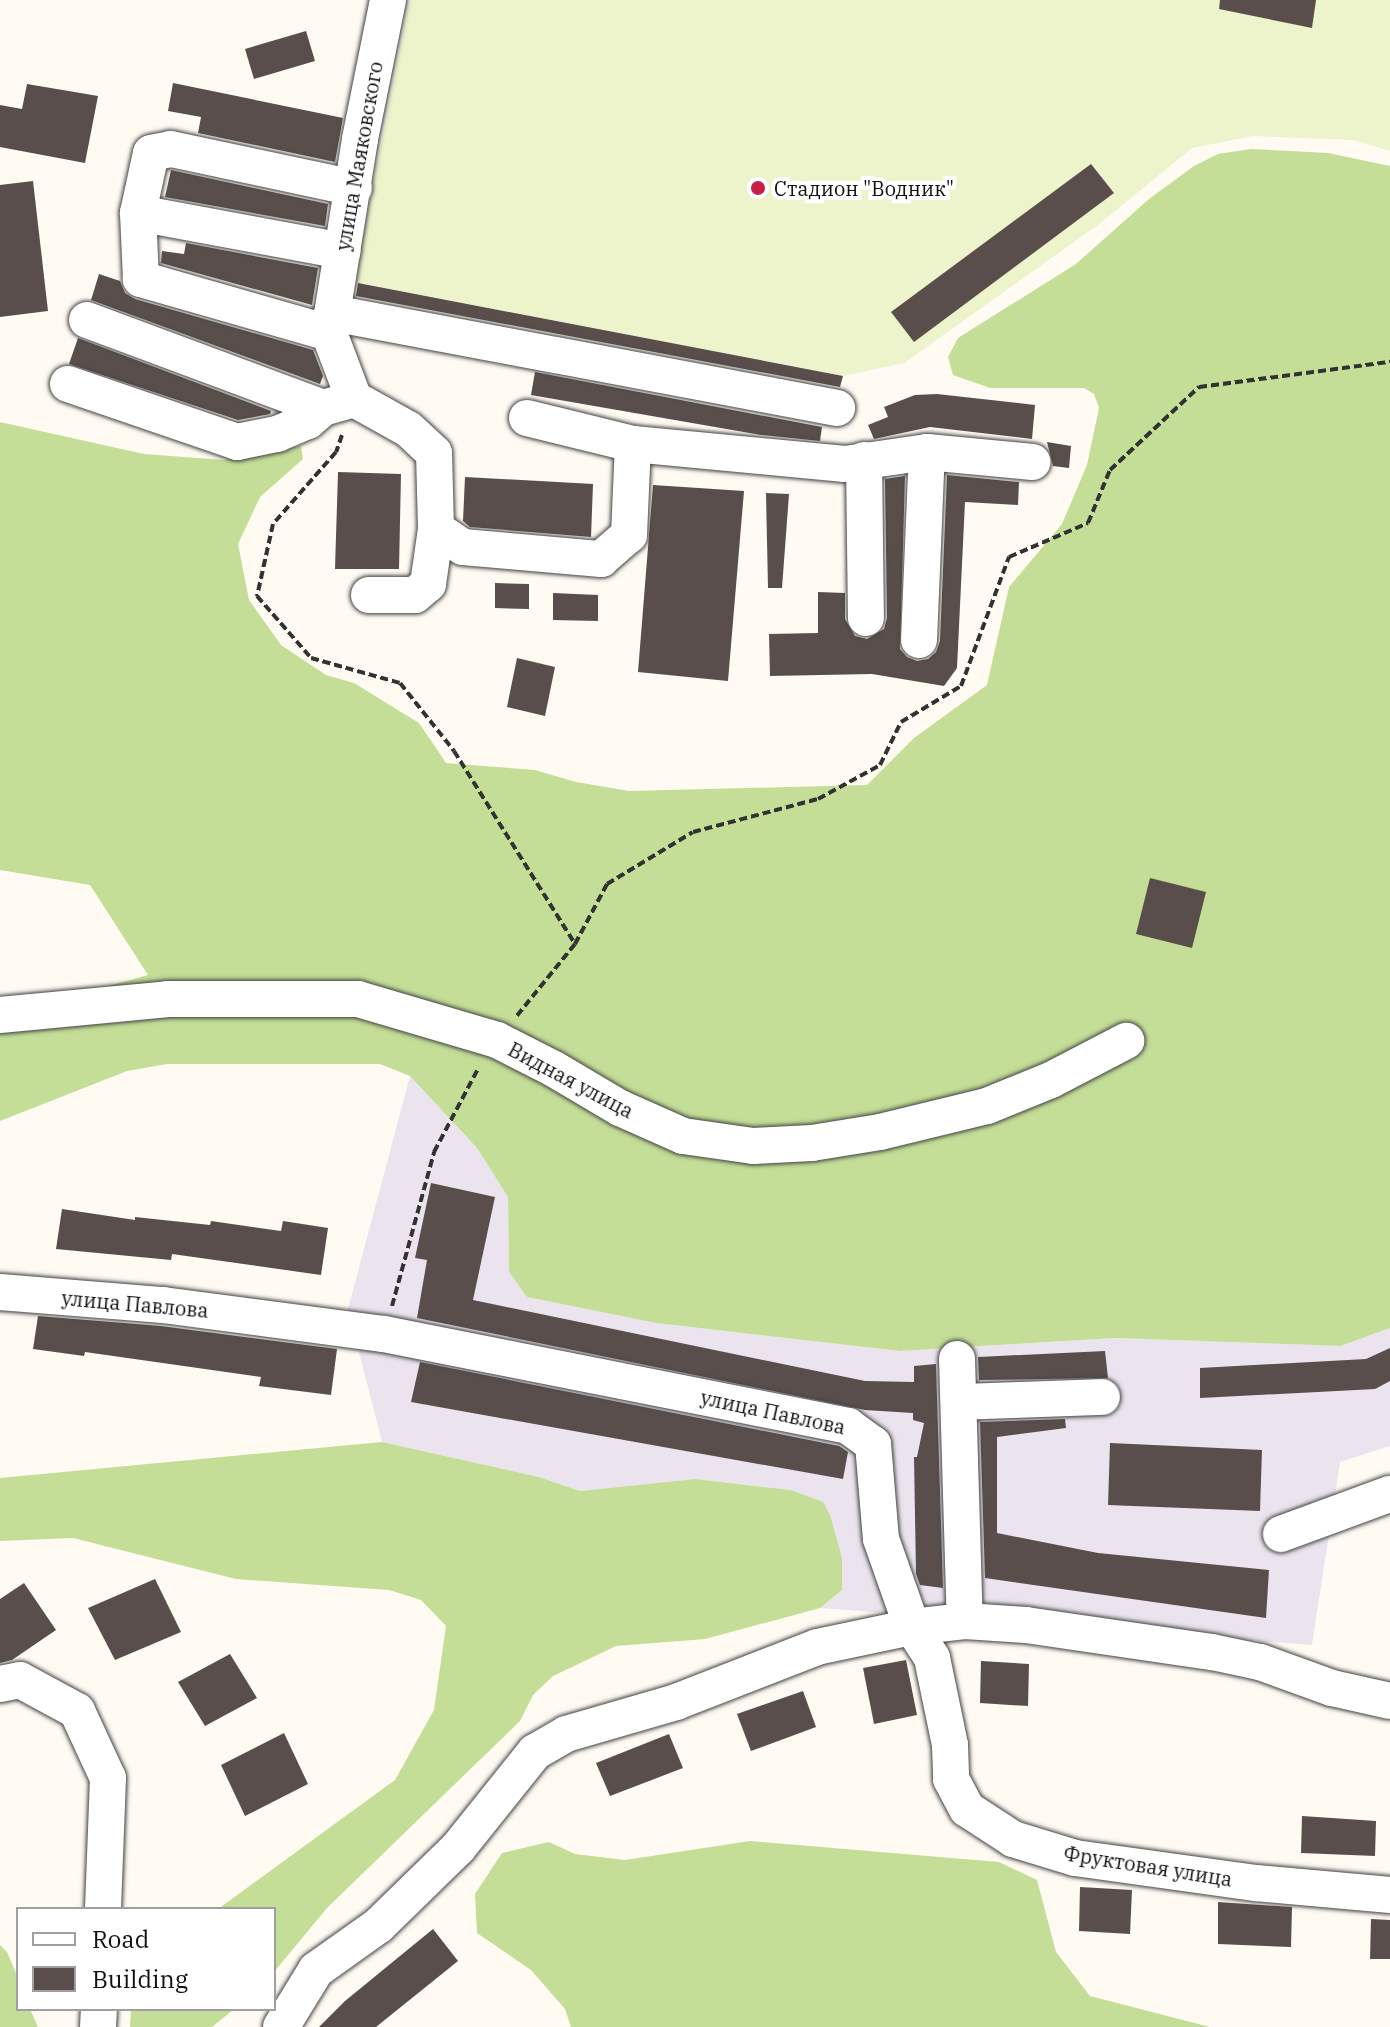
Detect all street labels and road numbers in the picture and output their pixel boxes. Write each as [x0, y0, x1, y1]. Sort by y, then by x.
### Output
street label: улица Маяковского [331, 59, 387, 253]
street label: Видная улица [504, 1037, 638, 1123]
street label: улица Павлова [61, 1286, 209, 1322]
street label: улица Павлова [698, 1385, 848, 1439]
street label: Фруктовая улица [1062, 1841, 1234, 1891]

